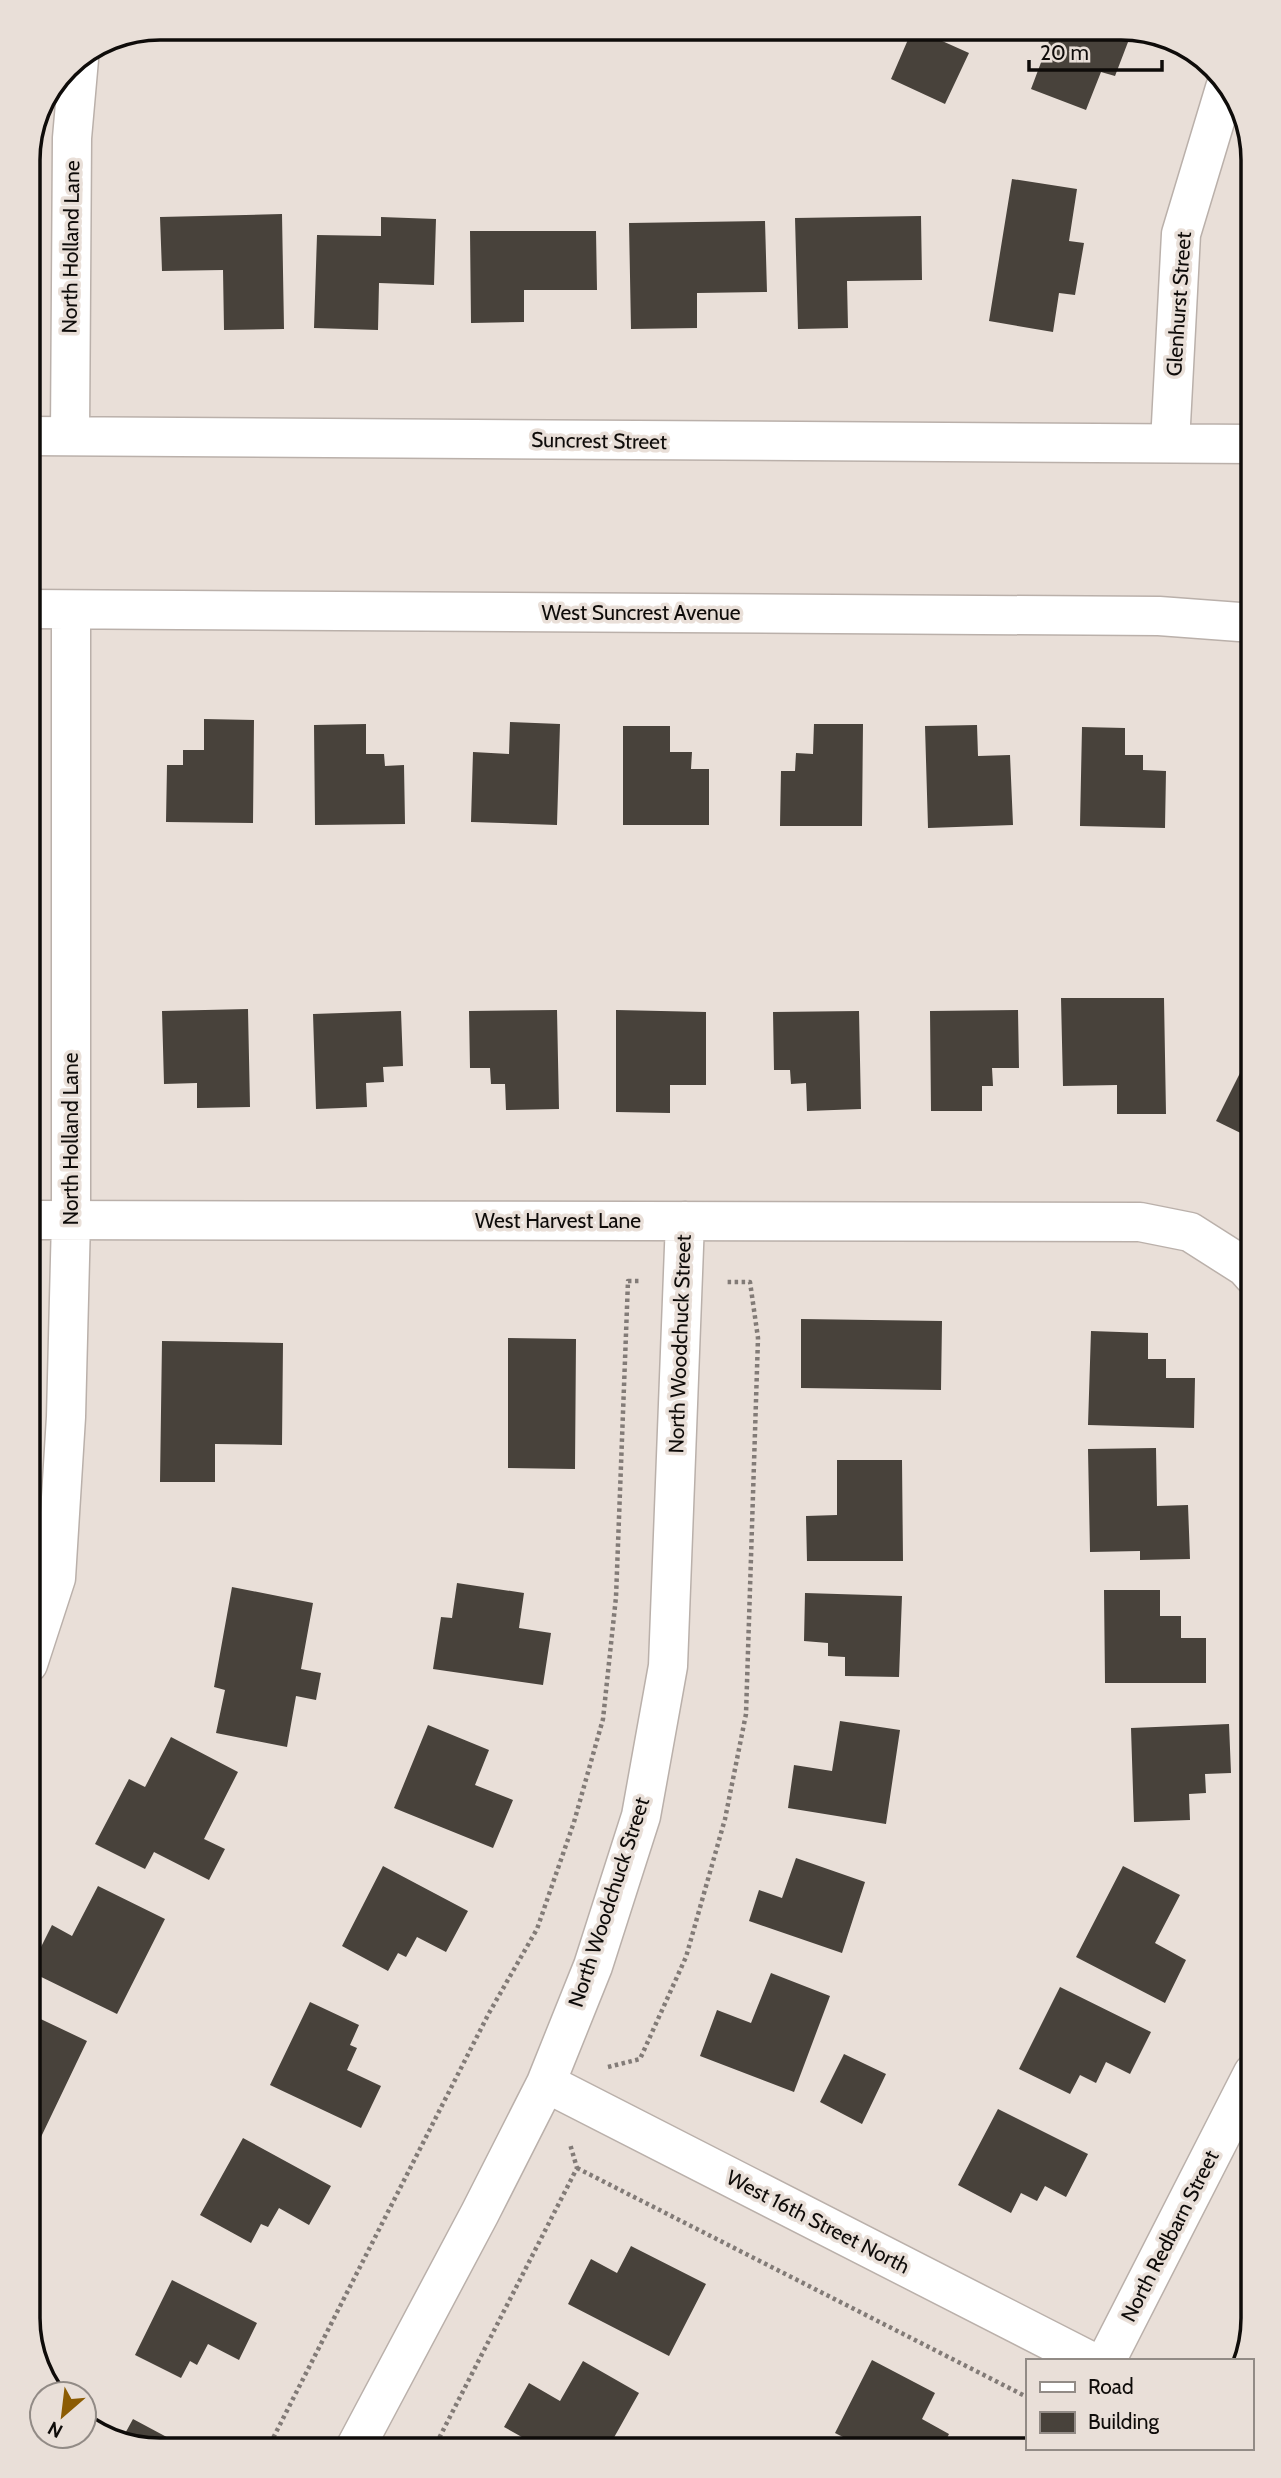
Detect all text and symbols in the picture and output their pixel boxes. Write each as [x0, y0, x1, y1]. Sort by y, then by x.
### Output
scale bar [1029, 28, 1162, 72]
text: 20 m [1040, 40, 1089, 65]
street label: North Holland Lane [56, 160, 85, 334]
street label: Glenhurst Street [1161, 231, 1196, 377]
street label: Suncrest Street [531, 427, 667, 454]
street label: West Suncrest Avenue [542, 600, 741, 625]
street label: North Holland Lane [58, 1052, 83, 1226]
street label: West Harvest Lane [475, 1208, 641, 1233]
street label: North Woodchuck Street [663, 1234, 696, 1454]
street label: North Woodchuck Street [563, 1794, 654, 2010]
street label: North Redbarn Street [1115, 2146, 1224, 2326]
street label: West 16th Street North [723, 2165, 914, 2279]
legend [1026, 2359, 1253, 2450]
text: Road [1088, 2374, 1134, 2399]
north arrow [28, 2380, 98, 2450]
text: Building [1088, 2409, 1160, 2434]
text: N [44, 2416, 67, 2443]

